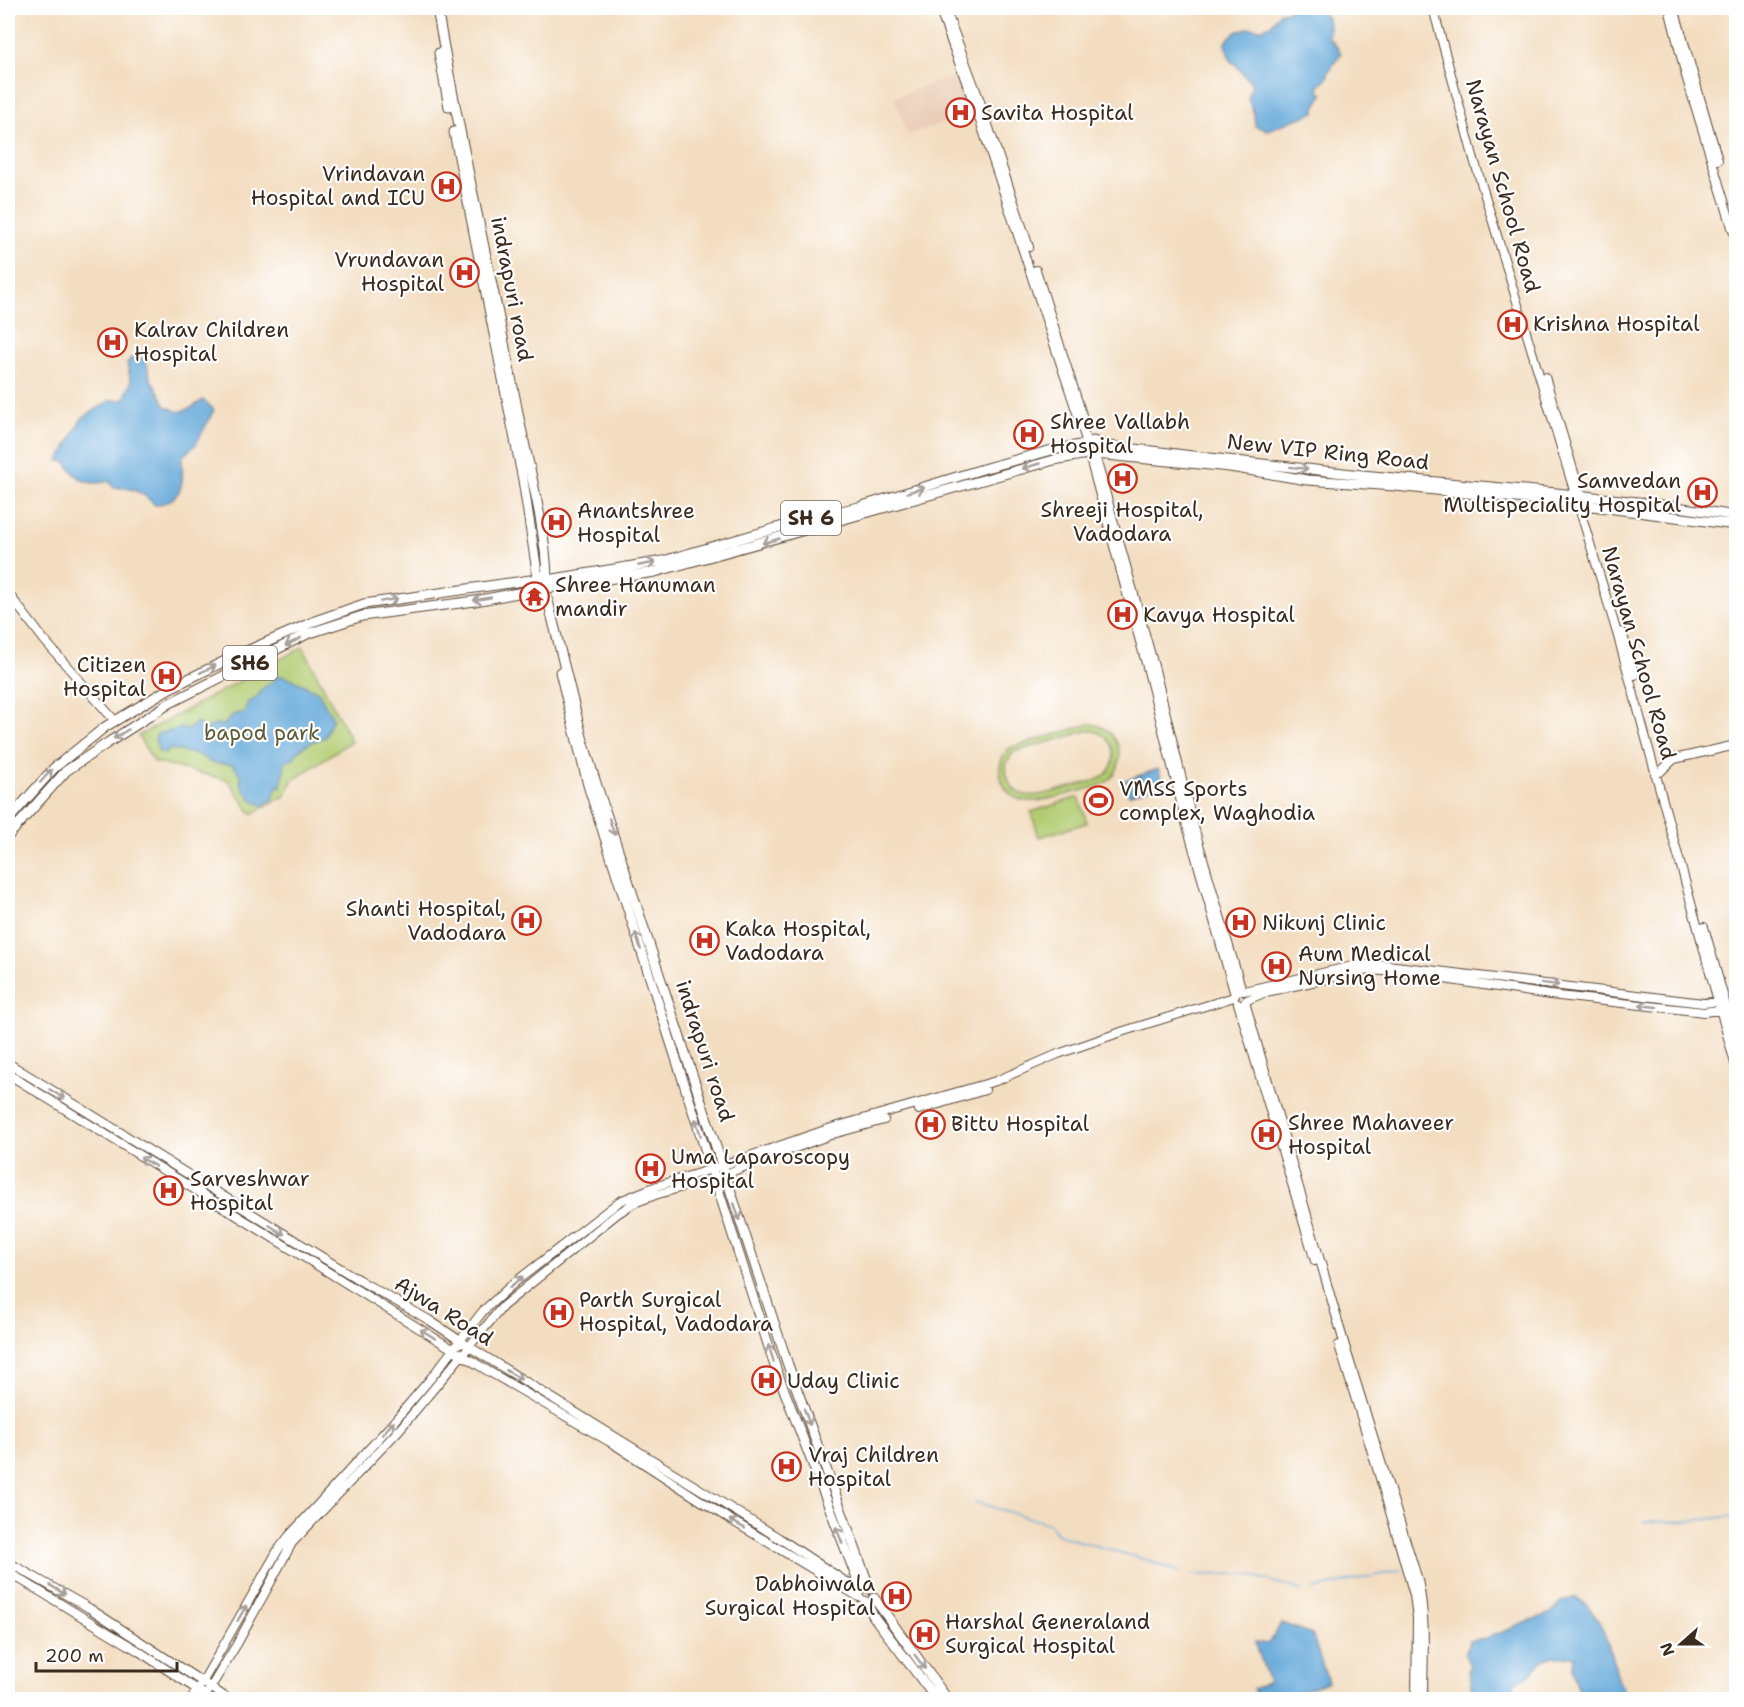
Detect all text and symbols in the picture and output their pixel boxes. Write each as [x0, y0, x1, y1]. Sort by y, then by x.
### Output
street label: Narayan School Road [1459, 76, 1547, 296]
hospital icon: Savita Hospital [944, 97, 976, 129]
place label: Savita Hospital [981, 99, 1134, 127]
place label: Vrindavan Hospital and ICU [251, 160, 425, 212]
hospital icon: Vrindavan Hospital and ICU [430, 170, 462, 202]
street label: indrapuri road [484, 214, 540, 364]
place label: Vrundavan Hospital [334, 246, 445, 298]
hospital icon: Vrundavan Hospital [449, 256, 481, 288]
hospital icon: Krishna Hospital [1496, 308, 1528, 340]
place label: Krishna Hospital [1533, 310, 1700, 338]
place label: Kalrav Children Hospital [134, 316, 289, 368]
hospital icon: Kalrav Children Hospital [97, 326, 129, 358]
place label: Shree Vallabh Hospital [1050, 408, 1190, 460]
hospital icon: Shree Vallabh Hospital [1013, 418, 1045, 450]
street label: New VIP Ring Road [1226, 427, 1430, 477]
one-way arrow [1022, 461, 1041, 472]
hospital icon: Shreeji Hospital, Vadodara [1106, 463, 1138, 495]
one-way arrow [1288, 463, 1308, 474]
place label: Samvedan Multispeciality Hospital [1443, 467, 1682, 519]
hospital icon: Samvedan Multispeciality Hospital [1686, 477, 1718, 509]
one-way arrow [906, 484, 925, 495]
place label: Shreeji Hospital, Vadodara [1040, 496, 1204, 548]
place label: Anantshree Hospital [577, 497, 695, 549]
road number: SH 6 [781, 501, 841, 535]
hospital icon: Anantshree Hospital [540, 507, 572, 539]
one-way arrow [762, 536, 781, 547]
street label: Narayan School Road [1595, 543, 1683, 763]
one-way arrow [637, 558, 656, 569]
place label: Shree Hanuman mandir [555, 571, 716, 623]
temple icon: Shree Hanuman mandir [518, 581, 550, 613]
one-way arrow [379, 594, 399, 605]
one-way arrow [472, 594, 492, 605]
hospital icon: Kavya Hospital [1106, 599, 1138, 631]
place label: Kavya Hospital [1143, 601, 1296, 629]
one-way arrow [284, 637, 302, 648]
road number: SH6 [223, 646, 277, 680]
place label: Citizen Hospital [63, 651, 147, 703]
hospital icon: Citizen Hospital [151, 661, 183, 693]
one-way arrow [198, 663, 216, 675]
park label: bapod park [204, 719, 320, 747]
one-way arrow [113, 728, 130, 740]
one-way arrow [39, 769, 53, 784]
place label: VMSS Sports complex, Waghodia [1119, 775, 1315, 827]
sports icon: VMSS Sports complex, Waghodia [1082, 785, 1114, 817]
one-way arrow [607, 817, 618, 836]
place label: Shanti Hospital, Vadodara [346, 895, 506, 947]
hospital icon: Shanti Hospital, Vadodara [511, 905, 543, 937]
hospital icon: Nikunj Clinic [1225, 907, 1257, 939]
place label: Nikunj Clinic [1262, 909, 1386, 937]
place label: Kaka Hospital, Vadodara [725, 915, 871, 967]
hospital icon: Kaka Hospital, Vadodara [688, 925, 720, 957]
one-way arrow [632, 932, 643, 951]
place label: Aum Medical Nursing Home [1298, 940, 1441, 992]
hospital icon: Aum Medical Nursing Home [1261, 950, 1293, 982]
street label: indrapuri road [669, 977, 741, 1125]
one-way arrow [1540, 979, 1559, 990]
one-way arrow [1638, 1000, 1658, 1011]
one-way arrow [48, 1089, 65, 1101]
hospital icon: Bittu Hospital [914, 1108, 946, 1140]
place label: Shree Mahaveer Hospital [1288, 1109, 1454, 1161]
place label: Bittu Hospital [951, 1110, 1090, 1138]
one-way arrow [691, 1118, 702, 1137]
hospital icon: Shree Mahaveer Hospital [1251, 1119, 1283, 1151]
place label: Uma Laparoscopy Hospital [671, 1143, 850, 1195]
hospital icon: Uma Laparoscopy Hospital [634, 1153, 666, 1185]
one-way arrow [140, 1156, 157, 1168]
place label: Sarveshwar Hospital [190, 1165, 310, 1217]
hospital icon: Sarveshwar Hospital [153, 1175, 185, 1207]
one-way arrow [732, 1202, 743, 1221]
one-way arrow [268, 1224, 285, 1236]
street label: Ajwa Road [389, 1270, 499, 1352]
one-way arrow [508, 1275, 524, 1288]
place label: Parth Surgical Hospital, Vadodara [579, 1286, 773, 1338]
hospital icon: Parth Surgical Hospital, Vadodara [542, 1296, 574, 1328]
one-way arrow [420, 1327, 437, 1339]
one-way arrow [765, 1344, 776, 1363]
hospital icon: Uday Clinic [750, 1365, 782, 1397]
place label: Uday Clinic [787, 1367, 900, 1395]
one-way arrow [505, 1370, 522, 1382]
one-way arrow [802, 1407, 813, 1425]
one-way arrow [381, 1421, 395, 1436]
place label: Vraj Children Hospital [808, 1441, 939, 1493]
hospital icon: Vraj Children Hospital [771, 1451, 803, 1483]
one-way arrow [729, 1517, 746, 1529]
one-way arrow [833, 1526, 844, 1545]
place label: Dabhoiwala Surgical Hospital [705, 1570, 876, 1622]
hospital icon: Dabhoiwala Surgical Hospital [880, 1580, 912, 1612]
one-way arrow [49, 1585, 66, 1597]
one-way arrow [236, 1605, 248, 1622]
place label: Harshal Generaland Surgical Hospital [945, 1608, 1150, 1660]
north arrow [1651, 1614, 1711, 1674]
hospital icon: Harshal Generaland Surgical Hospital [908, 1618, 940, 1650]
scale bar [36, 1635, 177, 1673]
text: N [1655, 1640, 1680, 1659]
text: 200 m [45, 1644, 104, 1668]
one-way arrow [914, 1654, 927, 1670]

